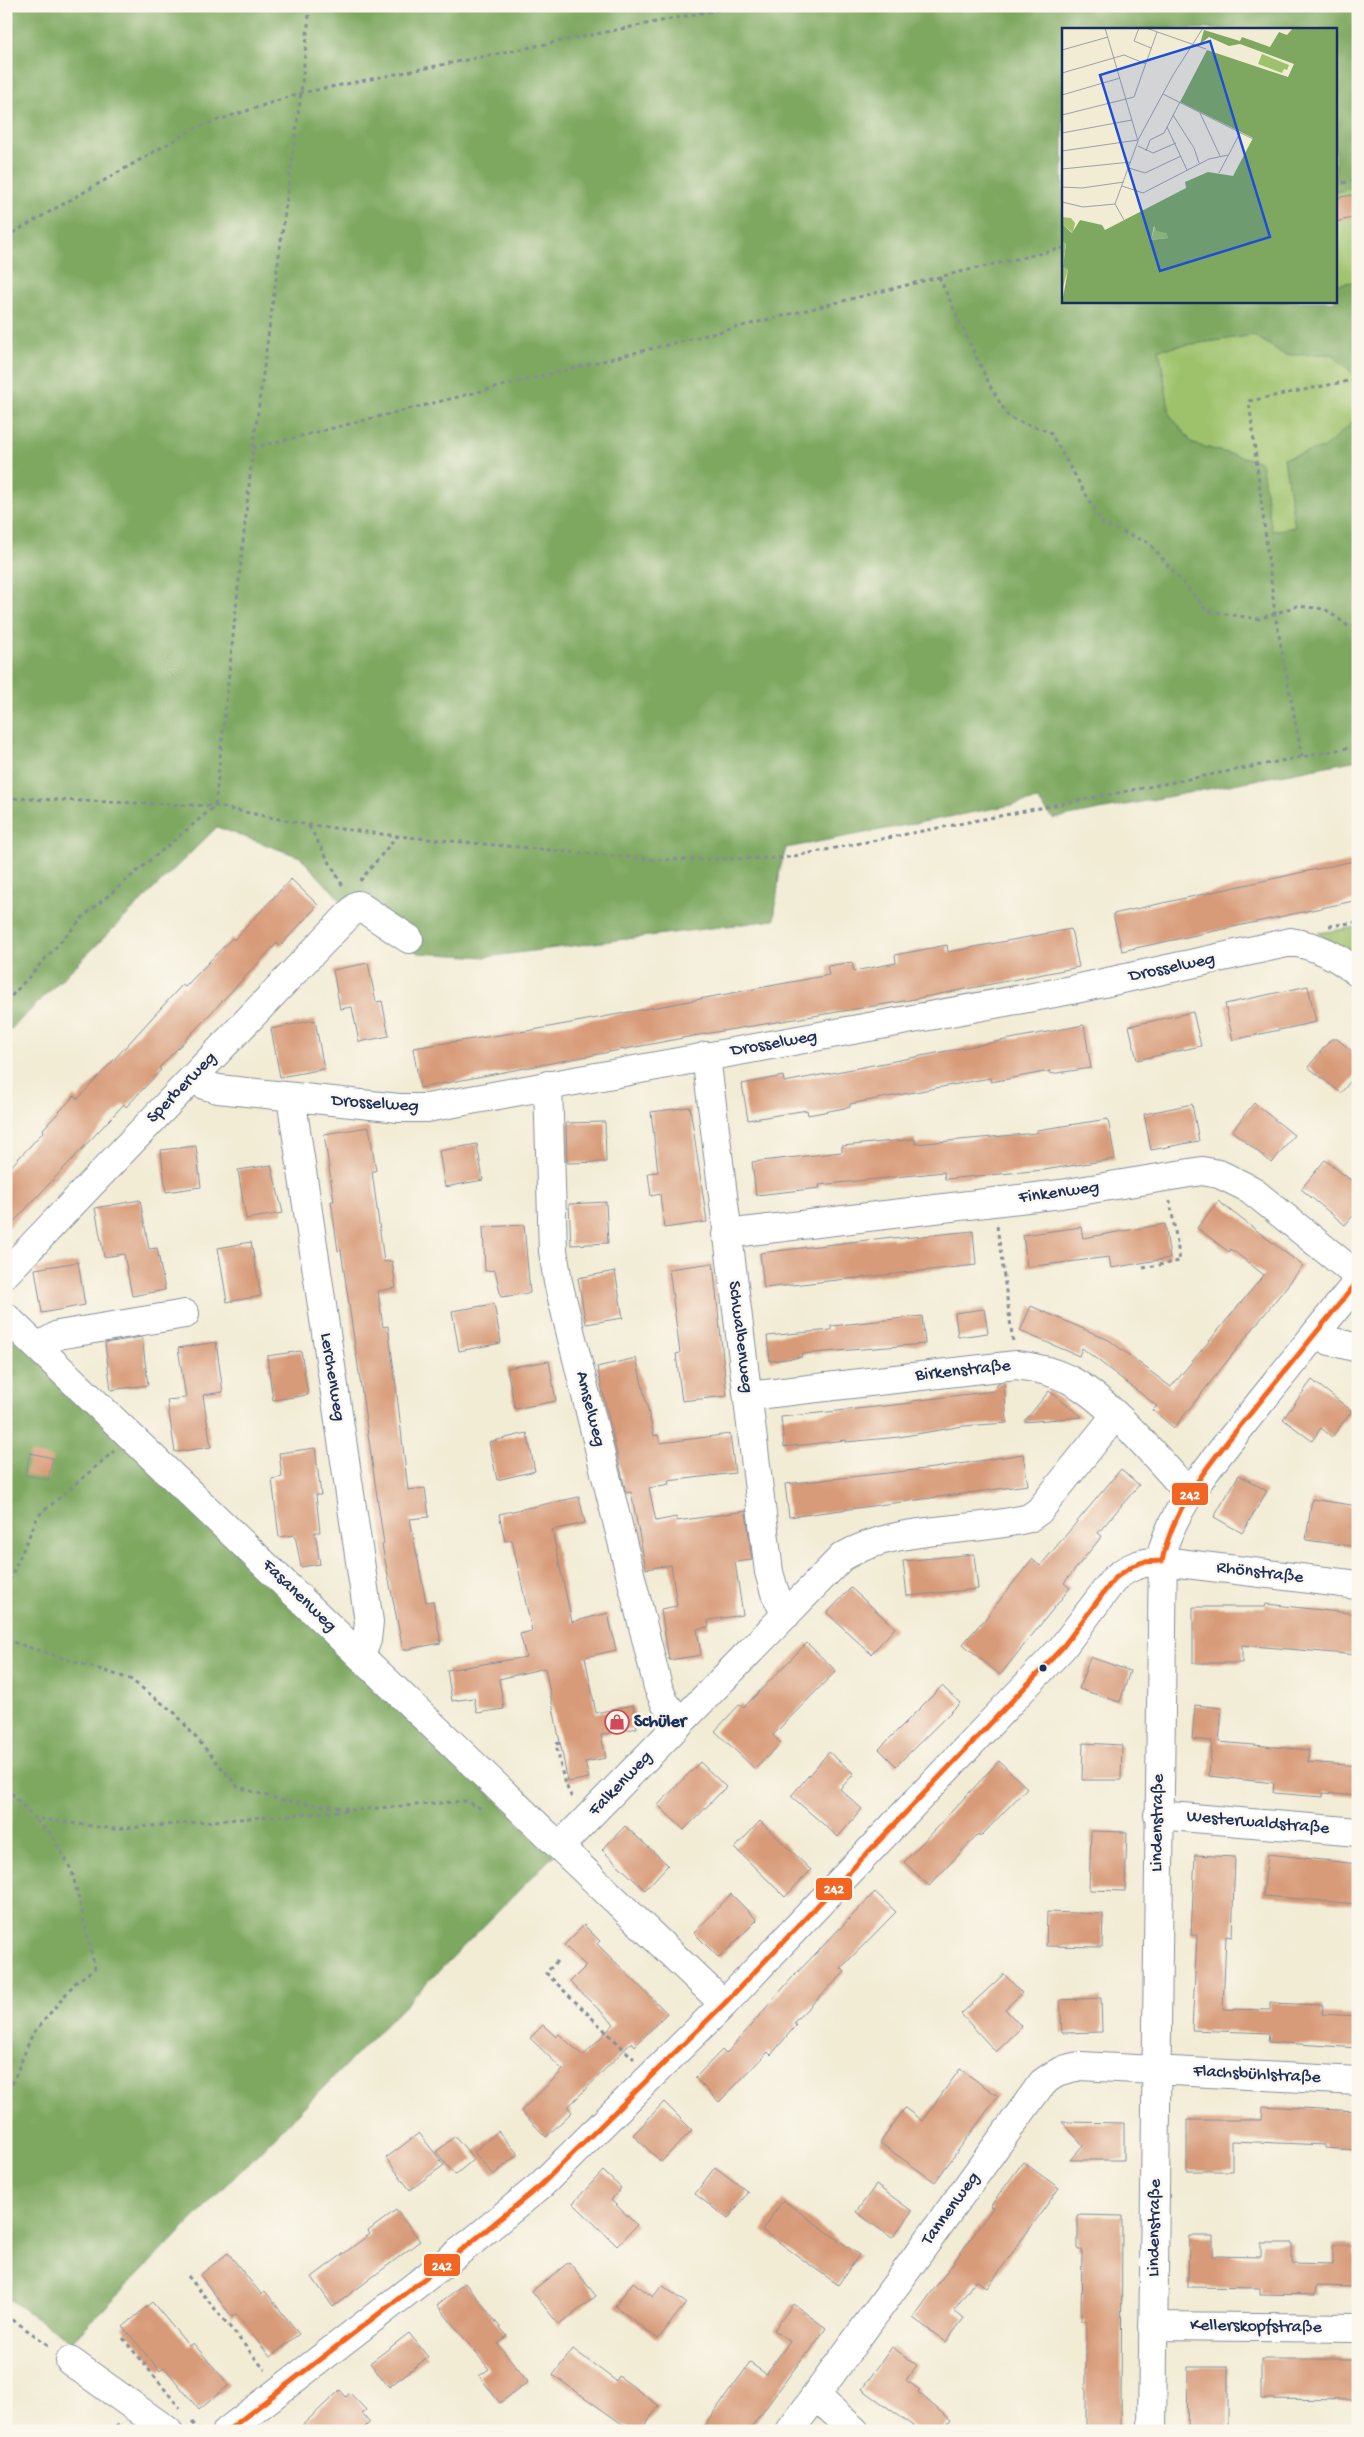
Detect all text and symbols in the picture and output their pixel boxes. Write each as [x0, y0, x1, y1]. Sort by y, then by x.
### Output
inset map [1062, 28, 1336, 302]
street label: Drosselweg [1126, 949, 1217, 988]
street label: Drosselweg [728, 1026, 819, 1062]
street label: Sperberweg [143, 1048, 221, 1128]
street label: Drosselweg [330, 1090, 419, 1118]
street label: Finkenweg [1016, 1177, 1101, 1209]
street label: Schwalbenweg [723, 1280, 757, 1394]
street label: Lerchenweg [315, 1331, 349, 1423]
street label: Birkenstraße [913, 1355, 1012, 1387]
street label: Amselweg [571, 1369, 609, 1449]
line badge: 242 [1171, 1482, 1209, 1506]
text: 242 [1180, 1488, 1200, 1505]
street label: Fasanenweg [257, 1555, 341, 1637]
street label: Rhönstraße [1215, 1557, 1305, 1589]
unlabelled marker [1038, 1663, 1048, 1673]
shop icon: Schüler [604, 1709, 630, 1735]
place label: Schüler [634, 1712, 689, 1733]
street label: Falkenweg [584, 1747, 657, 1822]
street label: Lindenstraße [1147, 1773, 1169, 1872]
street label: Westerwaldstraße [1186, 1806, 1331, 1840]
line badge: 242 [815, 1877, 853, 1901]
text: 242 [824, 1882, 844, 1899]
street label: Flachsbühlstraße [1192, 2061, 1322, 2089]
street label: Tannenweg [917, 2168, 985, 2251]
street label: Lindenstraße [1144, 2178, 1166, 2277]
line badge: 242 [423, 2253, 461, 2277]
text: 242 [432, 2259, 452, 2276]
street label: Kellerskopfstraße [1190, 2315, 1323, 2339]

